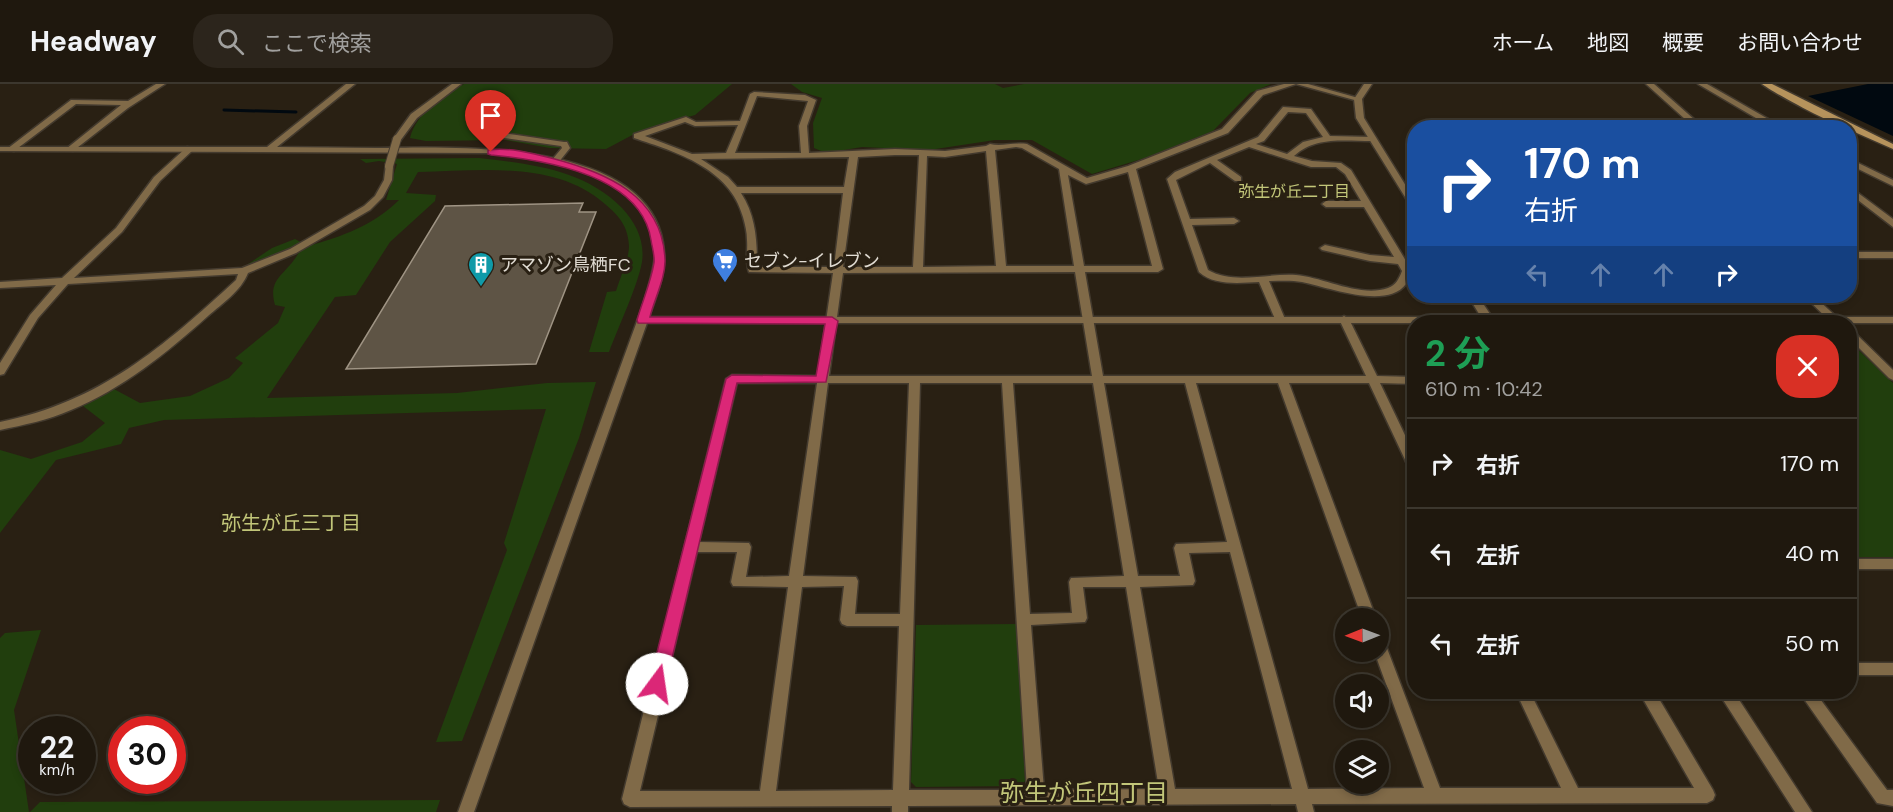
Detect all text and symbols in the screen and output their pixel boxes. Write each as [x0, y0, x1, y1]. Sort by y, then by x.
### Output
search box [193, 14, 613, 68]
text: Headway [30, 23, 157, 60]
icon: search [214, 25, 247, 58]
text: ここで検索 [262, 29, 372, 58]
text: ホーム [1492, 29, 1554, 57]
text: 地図 [1587, 29, 1629, 57]
text: 概要 [1662, 29, 1704, 57]
text: お問い合わせ [1737, 29, 1863, 57]
pin [465, 90, 516, 152]
icon: arrive [474, 99, 507, 132]
text: 170 m [1524, 136, 1641, 191]
icon: right [1425, 144, 1503, 222]
district label: 弥生が丘二丁目 [1238, 181, 1350, 202]
text: 右折 [1524, 193, 1578, 228]
supermarket icon: セブン-イレブン [710, 246, 740, 284]
place label: セブン-イレブン [744, 249, 880, 273]
building icon: アマゾン鳥栖FC [466, 250, 496, 288]
place label: アマゾン鳥栖FC [500, 253, 631, 277]
icon: left [1521, 258, 1554, 291]
icon: ahead [1584, 258, 1617, 291]
icon: ahead [1647, 258, 1680, 291]
icon: right [1710, 258, 1743, 291]
text: 2 分 [1425, 330, 1490, 377]
button: close [1776, 335, 1839, 398]
text: 610 m · 10:42 [1425, 376, 1543, 402]
icon: right [1425, 447, 1458, 480]
text: 170 m [1780, 449, 1839, 478]
text: 右折 [1476, 451, 1520, 480]
district label: 弥生が丘三丁目 [221, 510, 361, 536]
icon: left [1425, 537, 1458, 570]
text: 40 m [1785, 539, 1839, 568]
text: 左折 [1476, 541, 1520, 570]
north arrow [1335, 608, 1389, 662]
map controls [1335, 608, 1389, 794]
icon: left [1425, 627, 1458, 660]
text: 50 m [1785, 629, 1839, 658]
text: 左折 [1476, 631, 1520, 660]
position arrow [625, 652, 689, 716]
button: sound [1335, 674, 1389, 728]
speed limit sign: 30 [108, 716, 186, 794]
text: 22 [40, 728, 74, 767]
button: layers [1335, 740, 1389, 794]
text: km/h [39, 760, 75, 780]
district label: 弥生が丘四丁目 [1000, 777, 1168, 808]

